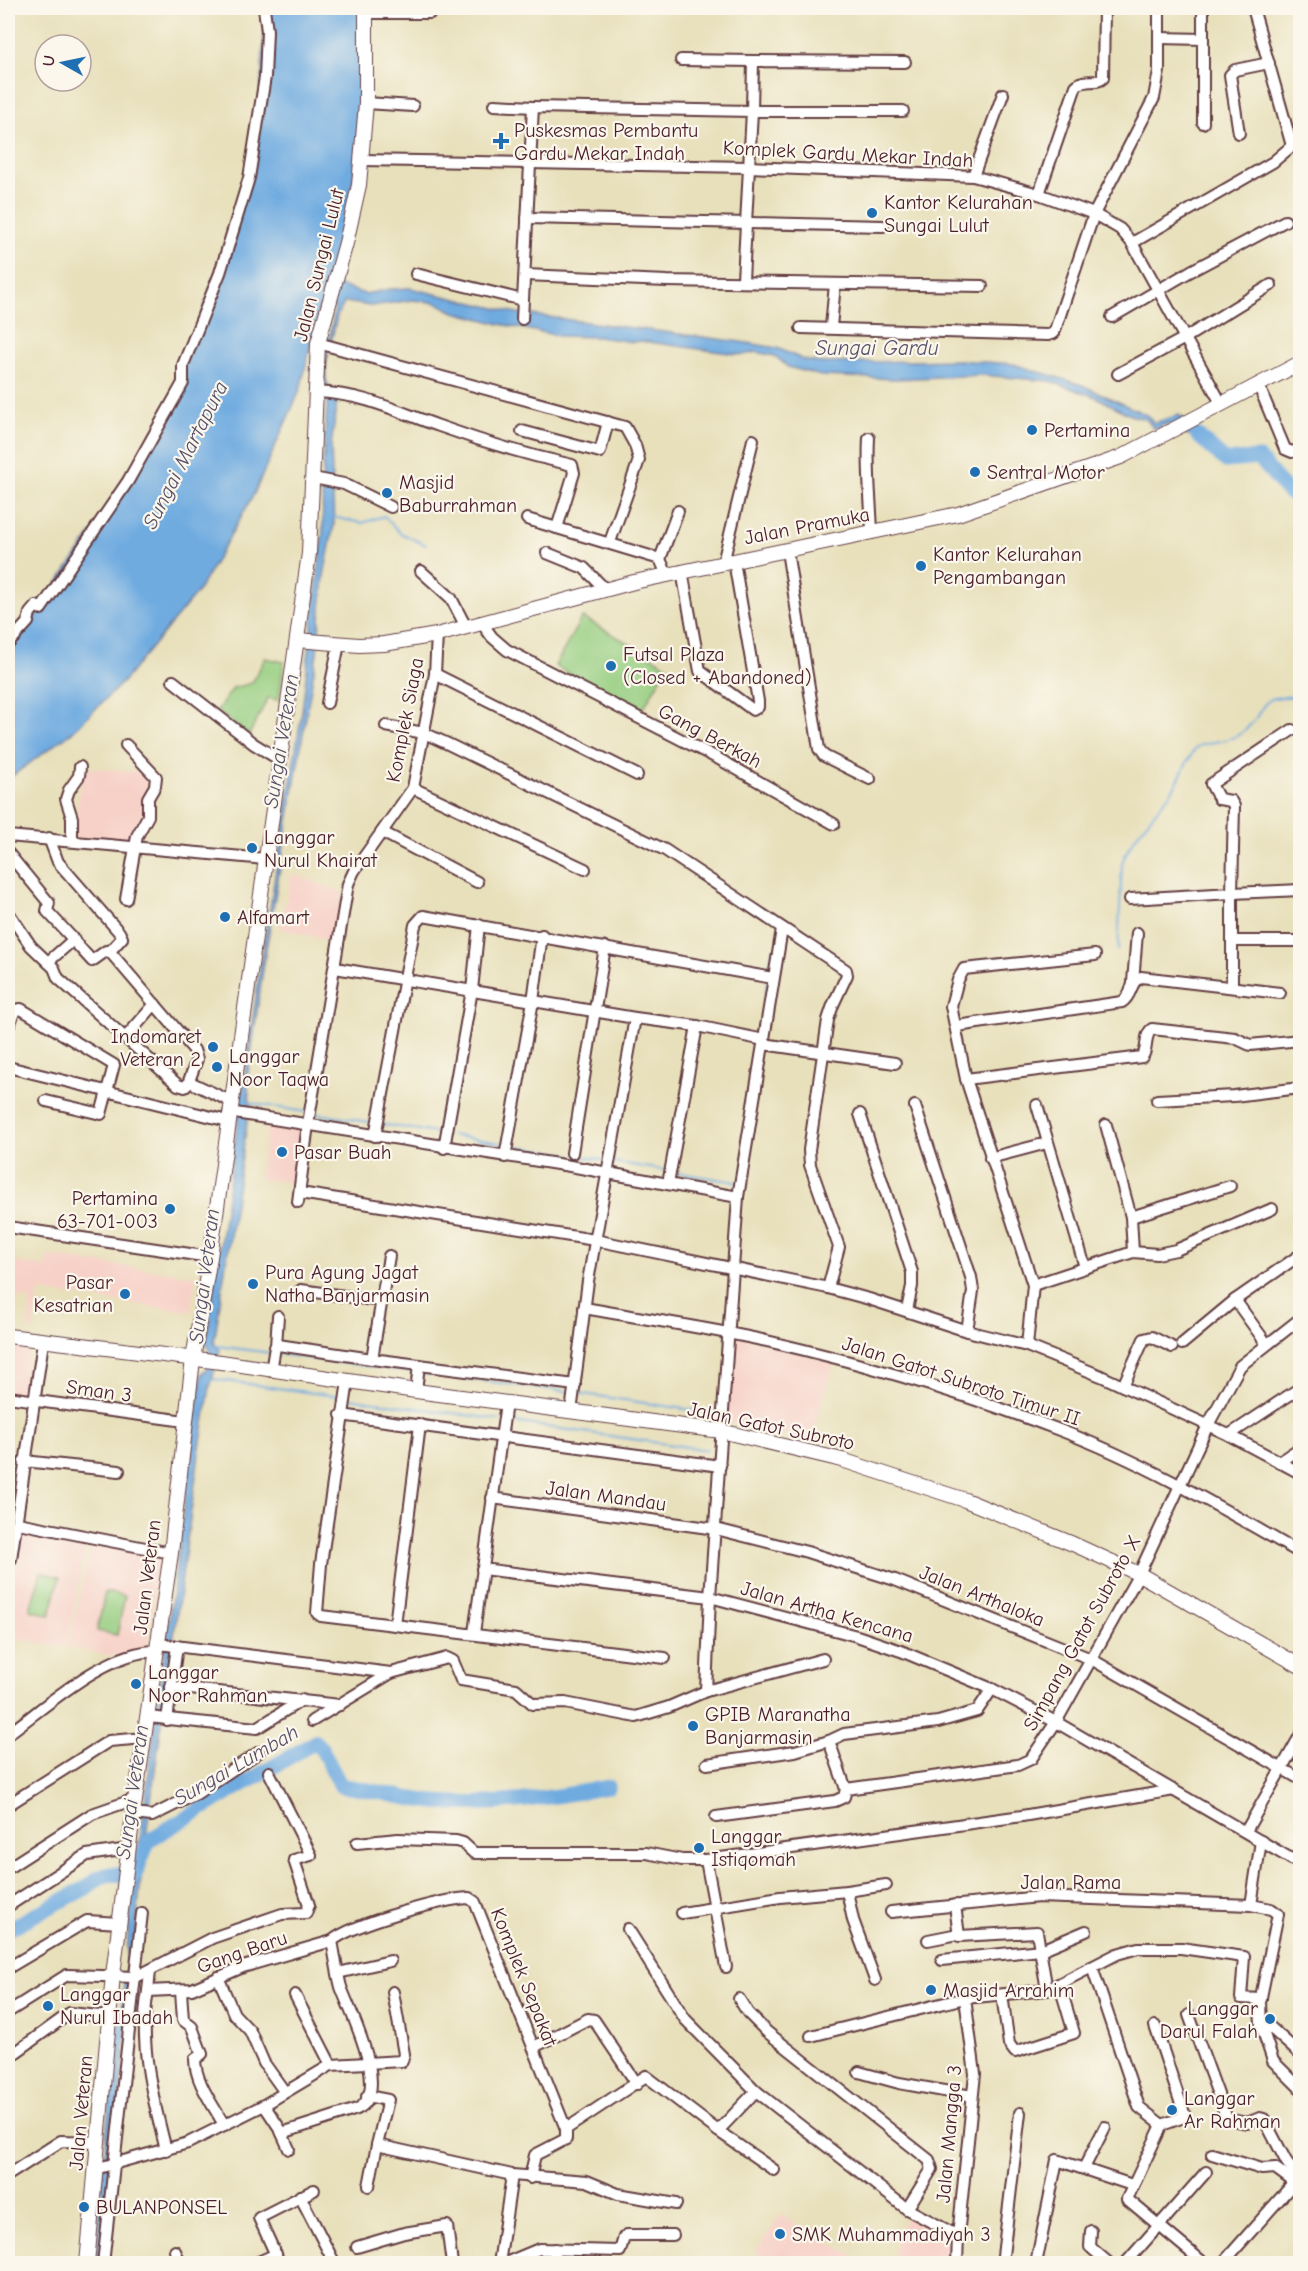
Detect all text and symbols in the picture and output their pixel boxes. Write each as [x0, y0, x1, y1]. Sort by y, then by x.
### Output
north arrow [33, 33, 93, 93]
text: U [39, 54, 59, 68]
place label: Puskesmas Pembantu Gardu Mekar Indah [514, 119, 698, 165]
marker: Puskesmas Pembantu Gardu Mekar Indah [492, 132, 510, 150]
street label: Komplek Gardu Mekar Indah [722, 136, 974, 172]
street label: Jalan Sungai Lulut [289, 185, 349, 344]
place label: Kantor Kelurahan Sungai Lulut [884, 191, 1033, 237]
marker: Kantor Kelurahan Sungai Lulut [865, 206, 879, 220]
water label: Sungai Gardu [815, 336, 939, 360]
water label: Sungai Martapura [137, 377, 233, 533]
place label: Pertamina [1044, 419, 1130, 442]
marker: Pertamina [1025, 423, 1039, 437]
place label: Sentral Motor [987, 461, 1105, 484]
marker: Sentral Motor [968, 465, 982, 479]
place label: Masjid Baburrahman [399, 471, 517, 517]
marker: Masjid Baburrahman [380, 486, 394, 500]
street label: Jalan Pramuka [742, 503, 872, 549]
place label: Kantor Kelurahan Pengambangan [933, 543, 1082, 589]
marker: Kantor Kelurahan Pengambangan [914, 559, 928, 573]
place label: Futsal Plaza (Closed + Abandoned) [623, 643, 812, 689]
street label: Komplek Siaga [382, 656, 428, 784]
marker: Futsal Plaza (Closed + Abandoned) [604, 659, 618, 673]
water label: Sungai Veteran [259, 672, 303, 810]
street label: Gang Berkah [654, 699, 766, 773]
place label: Langgar Nurul Khairat [264, 826, 378, 872]
marker: Langgar Nurul Khairat [245, 841, 259, 855]
place label: Alfamart [237, 906, 310, 929]
marker: Alfamart [218, 910, 232, 924]
place label: Indomaret Veteran 2 [111, 1025, 202, 1071]
marker: Indomaret Veteran 2 [206, 1040, 220, 1054]
place label: Langgar Noor Taqwa [229, 1045, 329, 1091]
marker: Langgar Noor Taqwa [210, 1060, 224, 1074]
place label: Pasar Buah [294, 1141, 392, 1164]
marker: Pasar Buah [275, 1145, 289, 1159]
place label: Pertamina 63-701-003 [57, 1187, 158, 1233]
marker: Pertamina 63-701-003 [163, 1202, 177, 1216]
water label: Sungai Veteran [184, 1207, 224, 1345]
place label: Pura Agung Jagat Natha Banjarmasin [265, 1261, 429, 1307]
place label: Pasar Kesatrian [34, 1271, 113, 1317]
marker: Pura Agung Jagat Natha Banjarmasin [246, 1277, 260, 1291]
marker: Pasar Kesatrian [118, 1287, 132, 1301]
street label: Jalan Gatot Subroto Timur II [839, 1332, 1083, 1430]
street label: Sman 3 [65, 1375, 133, 1407]
street label: Jalan Gatot Subroto [685, 1397, 857, 1455]
street label: Jalan Mandau [544, 1476, 668, 1516]
street label: Jalan Veteran [129, 1518, 165, 1636]
street label: Simpang Gatot Subroto X [1019, 1531, 1145, 1735]
street label: Jalan Arthaloka [916, 1560, 1048, 1632]
street label: Jalan Artha Kencana [738, 1576, 916, 1648]
place label: Langgar Noor Rahman [148, 1661, 268, 1707]
marker: Langgar Noor Rahman [129, 1677, 143, 1691]
place label: GPIB Maranatha Banjarmasin [705, 1703, 851, 1749]
marker: GPIB Maranatha Banjarmasin [686, 1719, 700, 1733]
water label: Sungai Lumbah [169, 1720, 303, 1810]
water label: Sungai Veteran [111, 1723, 153, 1861]
place label: Langgar Istiqomah [711, 1825, 796, 1871]
marker: Langgar Istiqomah [692, 1841, 706, 1855]
street label: Jalan Rama [1021, 1871, 1121, 1894]
street label: Komplek Sepakat [486, 1905, 563, 2051]
street label: Gang Baru [194, 1926, 290, 1978]
place label: Masjid Arrahim [943, 1979, 1074, 2002]
place label: Langgar Nurul Ibadah [60, 1983, 173, 2029]
marker: Masjid Arrahim [924, 1983, 938, 1997]
place label: Langgar Darul Falah [1160, 1997, 1258, 2043]
marker: Langgar Nurul Ibadah [41, 1999, 55, 2013]
marker: Langgar Darul Falah [1263, 2012, 1277, 2026]
street label: Jalan Veteran [65, 2054, 97, 2172]
street label: Jalan Mangga 3 [932, 2064, 966, 2204]
place label: Langgar Ar Rahman [1184, 2087, 1281, 2133]
marker: Langgar Ar Rahman [1165, 2103, 1179, 2117]
place label: BULANPONSEL [96, 2196, 227, 2219]
marker: BULANPONSEL [77, 2200, 91, 2214]
place label: SMK Muhammadiyah 3 [792, 2223, 991, 2246]
marker: SMK Muhammadiyah 3 [773, 2227, 787, 2241]

